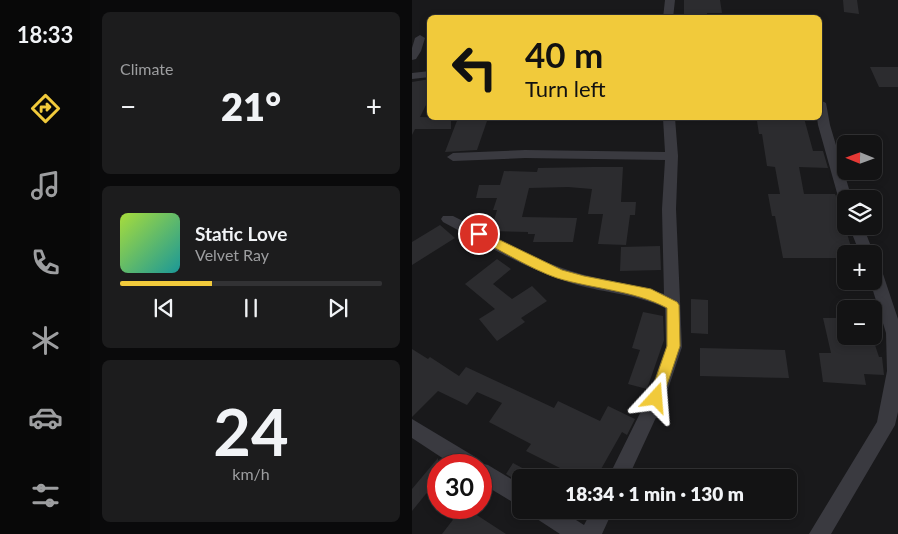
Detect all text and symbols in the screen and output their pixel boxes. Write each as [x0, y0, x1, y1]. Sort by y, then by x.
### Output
text: 18:33 [17, 21, 73, 48]
text: 40 m [525, 33, 603, 75]
icon: left [442, 35, 507, 100]
text: Climate [120, 59, 173, 78]
text: Turn left [525, 75, 606, 102]
text: 21° [221, 83, 281, 129]
text: − [120, 89, 136, 123]
text: + [366, 89, 382, 123]
icon: directions [28, 91, 63, 126]
north arrow [837, 135, 882, 180]
map controls [837, 135, 882, 345]
icon: music [28, 168, 63, 203]
button: layers [837, 190, 882, 235]
pin [458, 213, 500, 255]
icon: arrive [465, 220, 493, 248]
text: Static Love [195, 222, 287, 245]
icon: phone [28, 245, 63, 280]
text: Velvet Ray [195, 245, 269, 264]
button: + [837, 245, 882, 290]
icon: previous [150, 294, 178, 322]
icon: pause [237, 294, 265, 322]
icon: next [324, 294, 352, 322]
button: − [837, 300, 882, 345]
icon: climate [28, 323, 63, 358]
position arrow [629, 371, 681, 423]
text: 24 [213, 392, 289, 470]
icon: car [28, 400, 63, 435]
speed limit sign: 30 [427, 454, 492, 519]
text: km/h [232, 464, 270, 483]
icon: filters [28, 478, 63, 513]
text: 18:34 · 1 min · 130 m [565, 482, 744, 505]

